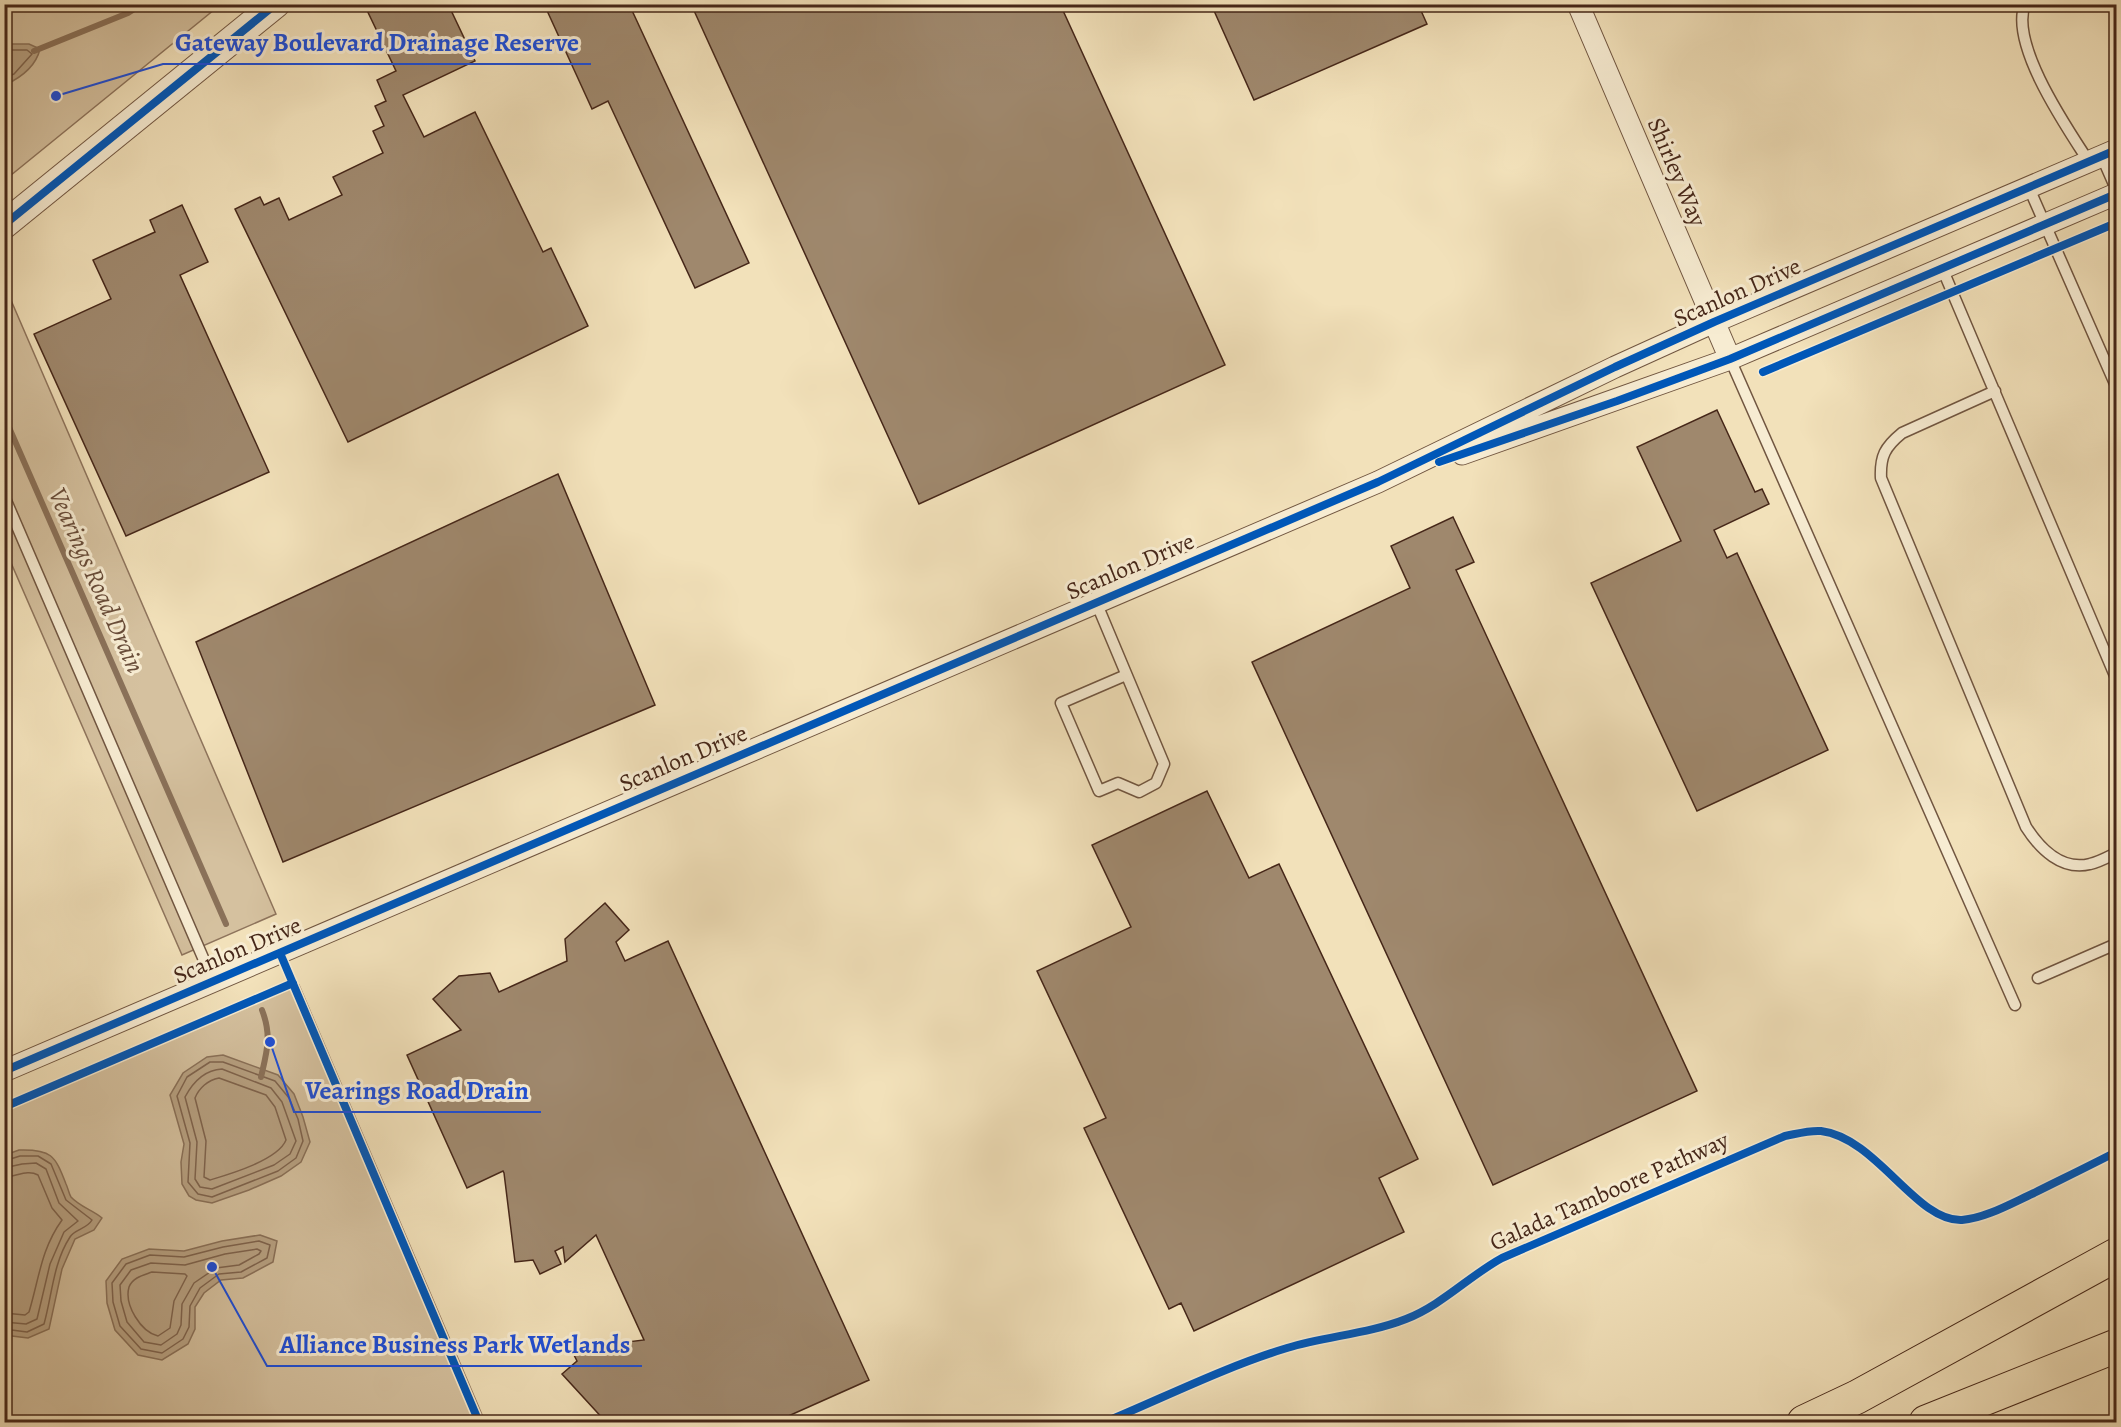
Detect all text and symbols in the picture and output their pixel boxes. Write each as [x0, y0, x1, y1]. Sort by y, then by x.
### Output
callout: Gateway Boulevard Drainage Reserve [163, 20, 591, 64]
text: Gateway Boulevard Drainage Reserve [175, 25, 579, 60]
street label: Shirley Way [1640, 113, 1714, 232]
street label: Scanlon Drive [1668, 250, 1806, 334]
water label: Vearings Road Drain [40, 482, 153, 678]
street label: Scanlon Drive [1061, 525, 1199, 607]
street label: Scanlon Drive [614, 717, 752, 799]
street label: Scanlon Drive [168, 909, 306, 991]
callout: Vearings Road Drain [294, 1068, 541, 1112]
text: Vearings Road Drain [304, 1073, 529, 1108]
street label: Galada Tamboore Pathway [1484, 1124, 1734, 1258]
callout: Alliance Business Park Wetlands [267, 1322, 642, 1366]
text: Alliance Business Park Wetlands [279, 1327, 630, 1362]

